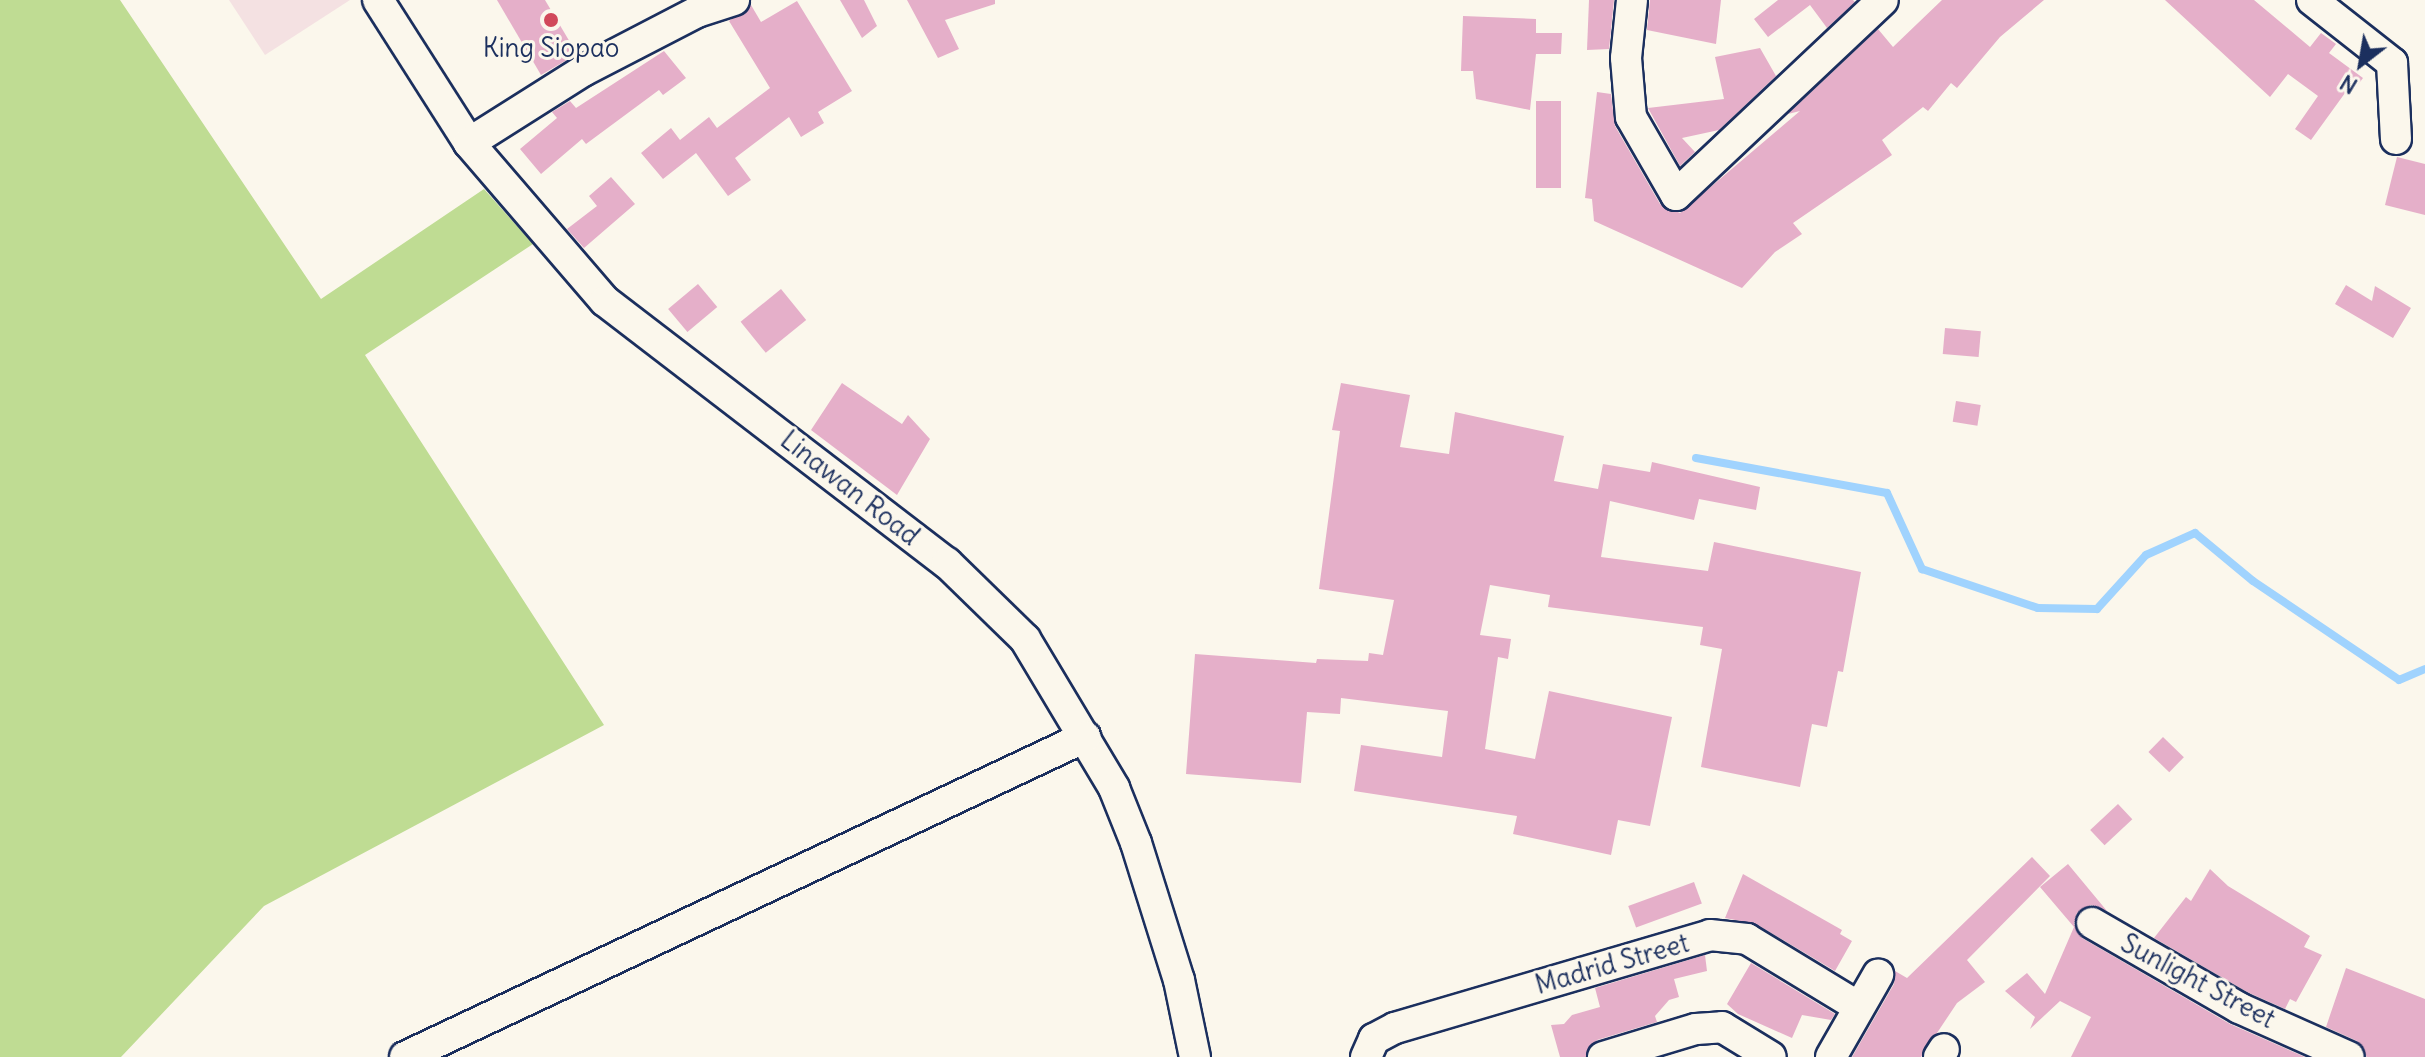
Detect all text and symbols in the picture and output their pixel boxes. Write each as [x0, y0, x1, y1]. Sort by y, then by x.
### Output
marker: King Siopao [542, 11, 560, 29]
north arrow [2321, 24, 2401, 104]
place label: King Siopao [483, 32, 619, 64]
text: N [2335, 69, 2362, 100]
street label: Linawan Road [774, 424, 926, 552]
street label: Madrid Street [1532, 927, 1692, 1001]
street label: Sunlight Street [2116, 927, 2280, 1035]

